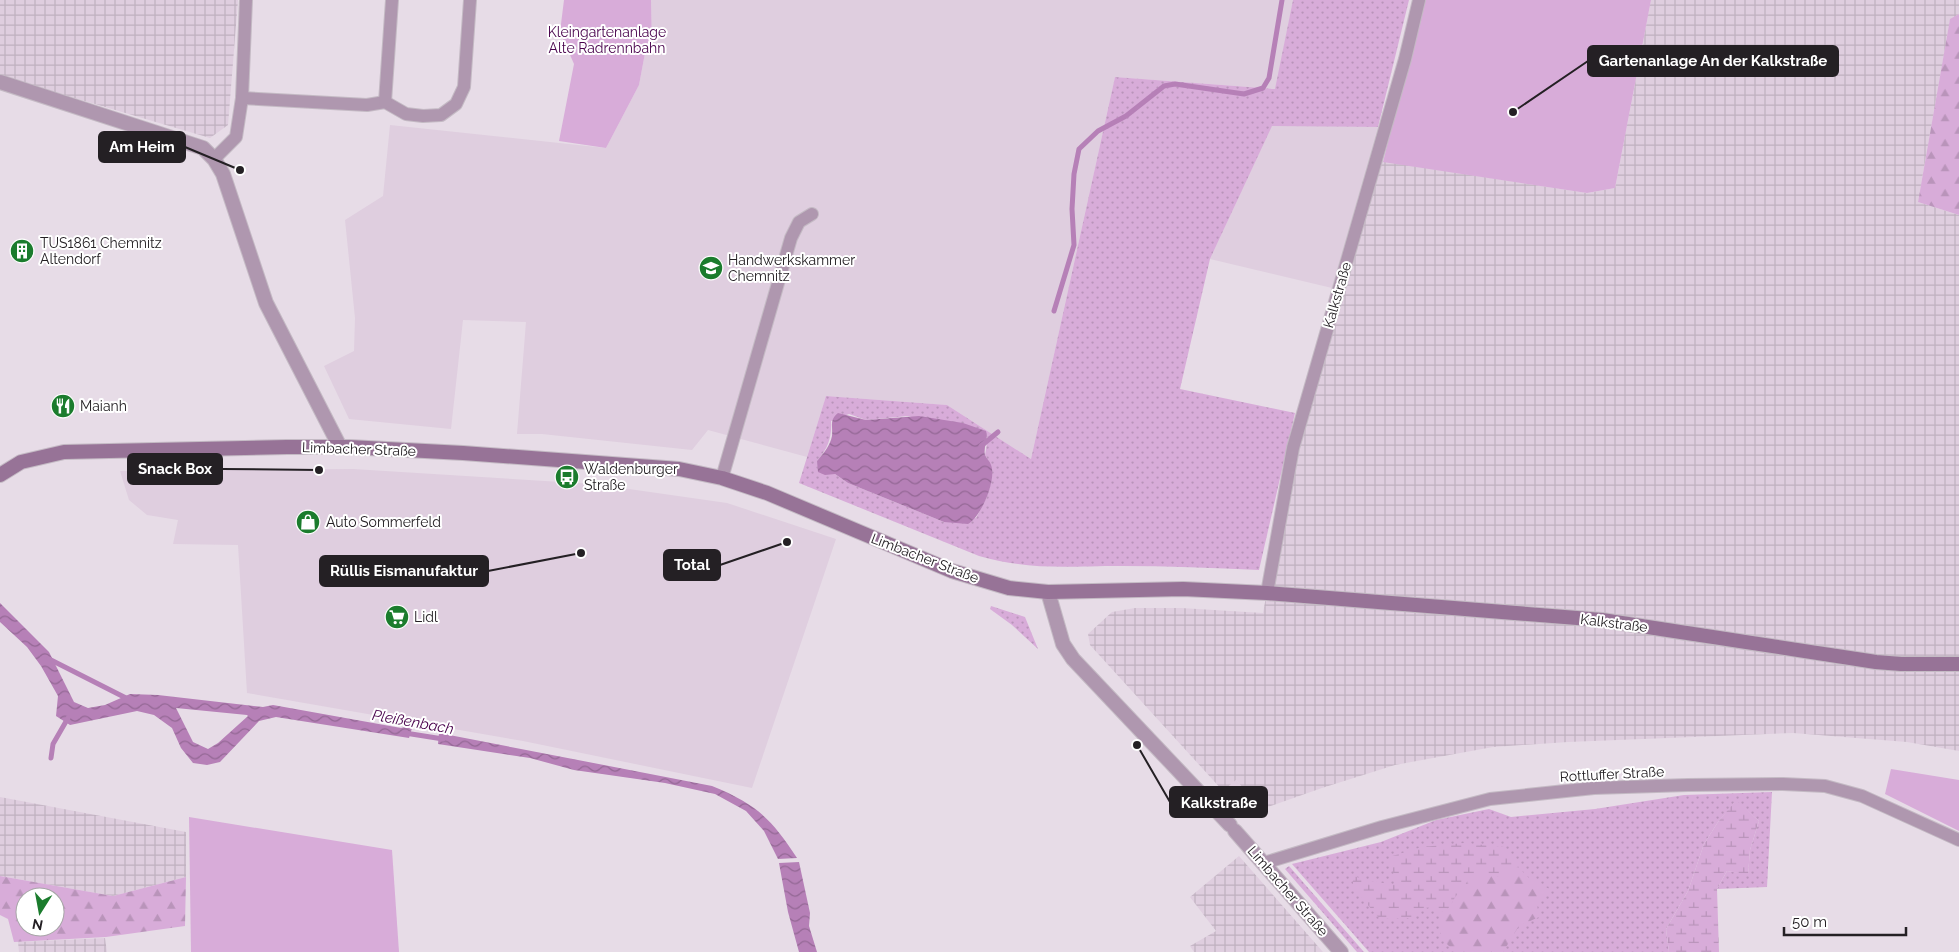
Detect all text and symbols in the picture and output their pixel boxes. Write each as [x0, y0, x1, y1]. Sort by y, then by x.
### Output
park label: Kleingartenanlage Alte Radrennbahn [548, 24, 666, 56]
callout: Gartenanlage An der Kalkstraße [1588, 46, 1838, 76]
text: Gartenanlage An der Kalkstraße [1599, 52, 1827, 70]
callout: Am Heim [99, 132, 185, 162]
text: Am Heim [109, 138, 175, 156]
place label: TUS1861 Chemnitz Altendorf [40, 235, 162, 267]
building icon: TUS1861 Chemnitz Altendorf [9, 238, 35, 264]
place label: Handwerkskammer Chemnitz [728, 252, 855, 284]
school or university icon: Handwerkskammer Chemnitz [698, 255, 724, 281]
street label: Kalkstraße [1320, 260, 1354, 330]
restaurant icon: Maianh [50, 393, 76, 419]
place label: Maianh [80, 398, 127, 414]
street label: Limbacher Straße [302, 439, 416, 459]
callout: Snack Box [128, 454, 222, 484]
text: Snack Box [138, 460, 212, 478]
place label: Waldenburger Straße [584, 461, 678, 493]
bus stop icon: Waldenburger Straße [554, 464, 580, 490]
shop icon: Auto Sommerfeld [295, 509, 321, 535]
place label: Auto Sommerfeld [326, 514, 441, 530]
street label: Limbacher Straße [869, 530, 981, 586]
callout: Total [664, 550, 720, 580]
callout: Rüllis Eismanufaktur [320, 556, 488, 586]
text: Total [674, 556, 710, 574]
text: Rüllis Eismanufaktur [330, 562, 478, 580]
supermarket icon: Lidl [384, 604, 410, 630]
place label: Lidl [414, 609, 438, 625]
street label: Kalkstraße [1579, 611, 1649, 635]
water label: Pleißenbach [371, 706, 455, 738]
street label: Rottluffer Straße [1559, 763, 1665, 785]
callout: Kalkstraße [1170, 787, 1267, 817]
text: Kalkstraße [1181, 794, 1257, 812]
street label: Limbacher Straße [1245, 843, 1331, 939]
north arrow [15, 887, 65, 937]
scale bar [1784, 904, 1906, 936]
text: 50 m [1792, 913, 1827, 931]
text: N [31, 916, 44, 934]

